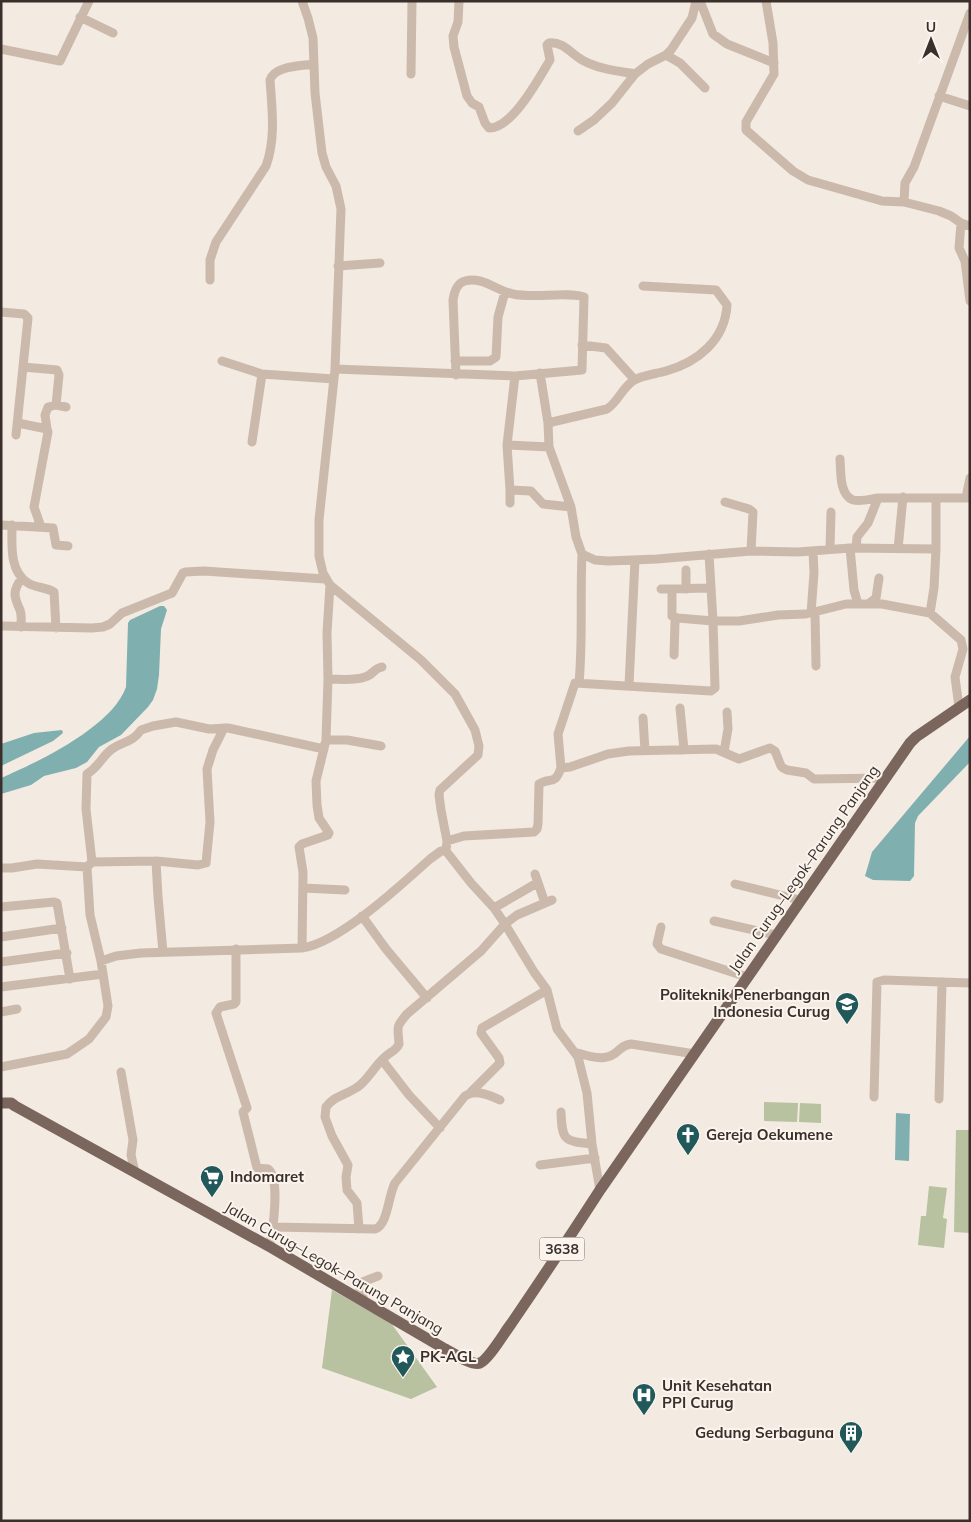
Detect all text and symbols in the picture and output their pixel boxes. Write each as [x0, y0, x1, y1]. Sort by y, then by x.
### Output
north arrow [906, 15, 956, 65]
text: U [926, 18, 936, 36]
street label: Jalan Curug–Legok–Parung Panjang [724, 761, 883, 976]
place label: Politeknik Penerbangan Indonesia Curug [660, 985, 830, 1021]
school or university icon: Politeknik Penerbangan Indonesia Curug [834, 991, 860, 1025]
church icon: Gereja Oekumene [675, 1122, 701, 1156]
place label: Gereja Oekumene [706, 1125, 833, 1144]
supermarket icon: Indomaret [199, 1164, 225, 1198]
place label: Indomaret [230, 1167, 304, 1186]
street label: Jalan Curug–Legok–Parung Panjang [222, 1197, 447, 1338]
road number: 3638 [540, 1238, 584, 1260]
place icon: PK-AGL [390, 1344, 416, 1378]
place label: PK-AGL [420, 1347, 477, 1366]
place label: Unit Kesehatan PPI Curug [662, 1376, 772, 1412]
hospital icon: Unit Kesehatan PPI Curug [631, 1382, 657, 1416]
building icon: Gedung Serbaguna [838, 1420, 864, 1454]
place label: Gedung Serbaguna [695, 1423, 834, 1442]

